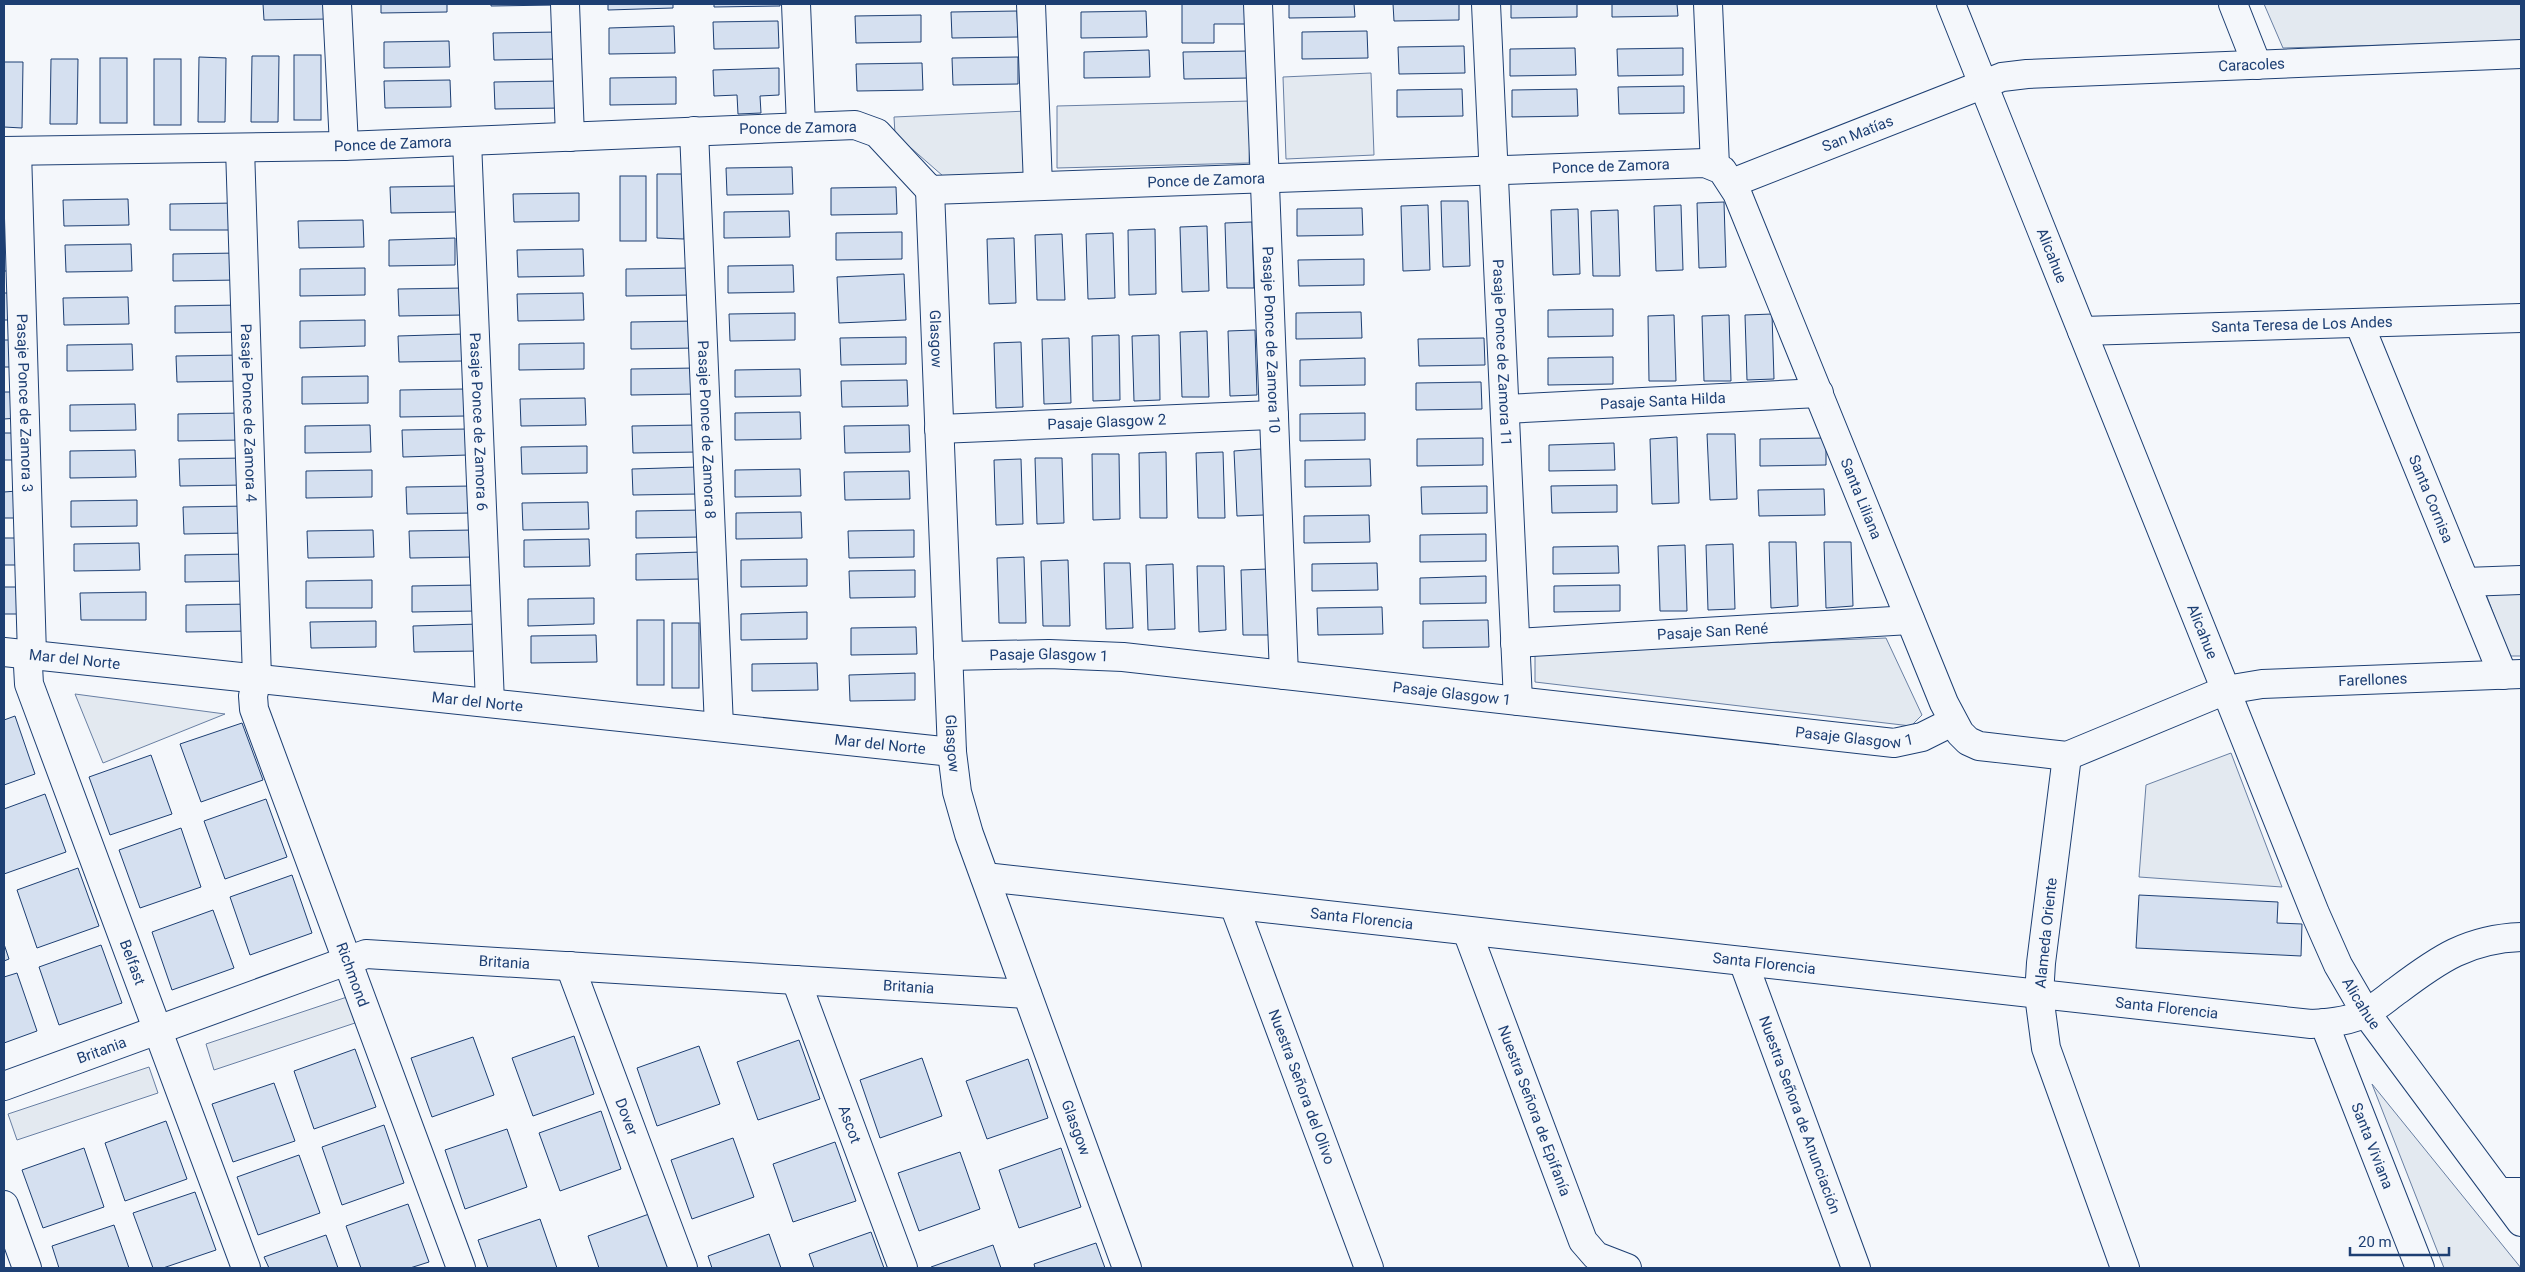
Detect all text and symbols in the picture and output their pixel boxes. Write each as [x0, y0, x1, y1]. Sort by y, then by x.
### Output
street label: Caracoles [2218, 55, 2285, 75]
street label: San Matías [1819, 112, 1896, 156]
street label: Ponce de Zamora [739, 118, 857, 138]
street label: Ponce de Zamora [334, 133, 452, 155]
street label: Ponce de Zamora [1552, 155, 1670, 177]
street label: Ponce de Zamora [1147, 169, 1265, 191]
street label: Alicahue [2033, 225, 2071, 286]
street label: Pasaje Ponce de Zamora 10 [1258, 246, 1284, 434]
street label: Pasaje Ponce de Zamora 11 [1489, 259, 1515, 447]
street label: Glasgow [926, 310, 946, 368]
street label: Pasaje Ponce de Zamora 3 [13, 313, 36, 493]
street label: Santa Teresa de Los Andes [2211, 313, 2393, 336]
street label: Pasaje Ponce de Zamora 4 [237, 323, 260, 503]
street label: Pasaje Ponce de Zamora 6 [466, 332, 491, 511]
street label: Pasaje Ponce de Zamora 8 [694, 340, 719, 519]
street label: Pasaje Santa Hilda [1600, 389, 1726, 413]
street label: Pasaje Glasgow 2 [1047, 411, 1167, 433]
street label: Santa Cornisa [2405, 452, 2457, 546]
street label: Santa Liliana [1837, 456, 1886, 542]
street label: Alicahue [2183, 601, 2221, 662]
street label: Pasaje San René [1657, 619, 1769, 644]
street label: Pasaje Glasgow 1 [989, 645, 1109, 665]
street label: Mar del Norte [28, 646, 121, 673]
street label: Farellones [2338, 669, 2408, 690]
street label: Pasaje Glasgow 1 [1392, 678, 1512, 709]
street label: Mar del Norte [431, 688, 524, 716]
street label: Glasgow [942, 714, 963, 774]
street label: Pasaje Glasgow 1 [1794, 723, 1915, 753]
street label: Mar del Norte [834, 731, 927, 758]
street label: Alameda Oriente [2031, 877, 2061, 989]
street label: Santa Florencia [1309, 904, 1414, 933]
street label: Belfast [116, 937, 149, 988]
street label: Richmond [332, 940, 373, 1009]
street label: Santa Florencia [1712, 949, 1817, 978]
street label: Britania [478, 952, 531, 973]
street label: Alicahue [2338, 974, 2384, 1033]
street label: Britania [883, 976, 935, 997]
street label: Santa Florencia [2114, 993, 2219, 1023]
street label: Nuestra Señora del Olivo [1265, 1007, 1339, 1167]
street label: Nuestra Señora de Anunciación [1755, 1013, 1844, 1216]
street label: Nuestra Señora de Epifanía [1494, 1023, 1574, 1199]
street label: Britania [75, 1033, 129, 1068]
street label: Dover [611, 1096, 642, 1138]
street label: Glasgow [1058, 1097, 1094, 1158]
street label: Santa Viviana [2347, 1100, 2397, 1192]
street label: Ascot [834, 1103, 865, 1146]
scale bar [2350, 1224, 2449, 1256]
text: 20 m [2358, 1233, 2392, 1251]

